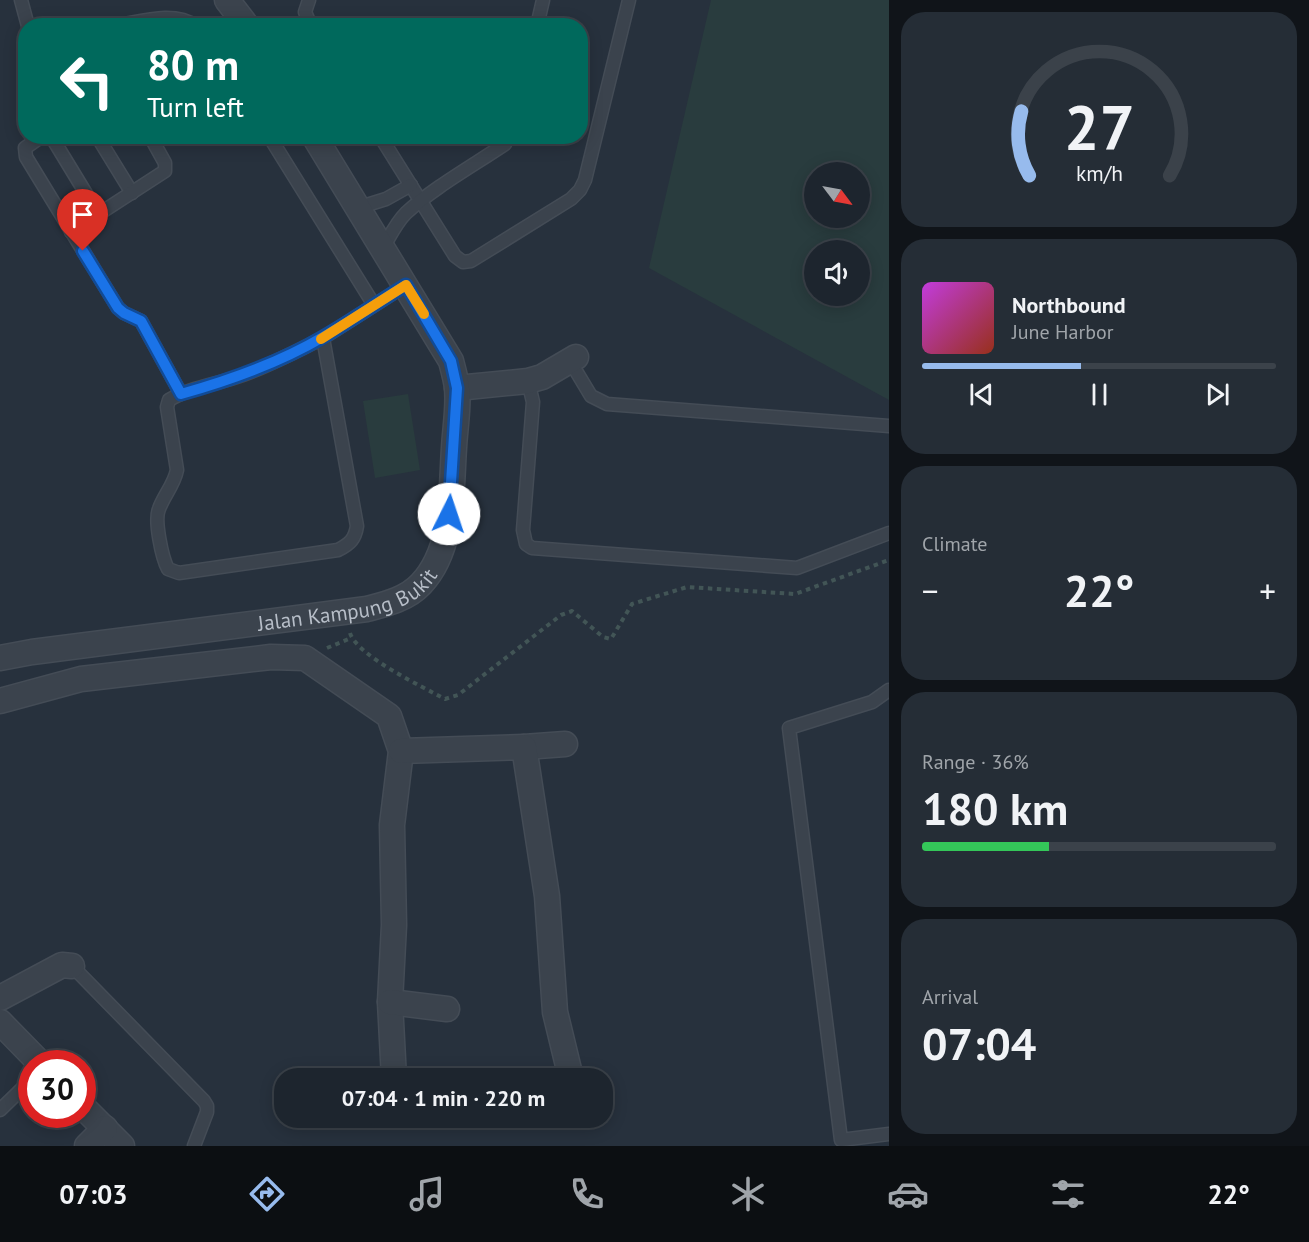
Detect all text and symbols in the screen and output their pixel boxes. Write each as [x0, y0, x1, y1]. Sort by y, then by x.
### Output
text: 80 m [147, 37, 239, 92]
icon: left [48, 42, 126, 120]
text: 27 [1064, 87, 1134, 168]
text: Turn left [147, 90, 244, 124]
text: km/h [1075, 160, 1122, 188]
north arrow [804, 162, 870, 228]
map controls [804, 162, 870, 306]
pin [57, 189, 108, 251]
icon: arrive [66, 198, 99, 231]
button: sound [804, 240, 870, 306]
text: Northbound [1012, 291, 1126, 319]
text: June Harbor [1012, 319, 1114, 345]
icon: previous [965, 378, 998, 411]
icon: pause [1083, 378, 1116, 411]
icon: next [1201, 378, 1234, 411]
position arrow [417, 482, 481, 546]
text: Climate [922, 531, 988, 557]
text: 22° [1064, 561, 1134, 619]
street label: Jalan Kampung Bukit [255, 563, 443, 637]
text: − [922, 569, 939, 612]
text: + [1259, 569, 1276, 612]
text: Range · 36% [922, 749, 1029, 775]
text: 180 km [922, 779, 1068, 837]
text: Arrival [922, 984, 978, 1010]
text: 07:04 [922, 1014, 1036, 1072]
speed limit sign: 30 [18, 1050, 96, 1128]
text: 07:04 · 1 min · 220 m [342, 1084, 545, 1112]
icon: directions [246, 1173, 288, 1215]
icon: music [406, 1173, 448, 1215]
icon: phone [566, 1173, 608, 1215]
icon: climate [727, 1173, 769, 1215]
icon: car [887, 1173, 929, 1215]
icon: filters [1047, 1173, 1089, 1215]
text: 07:03 [59, 1177, 128, 1211]
text: 22° [1207, 1177, 1250, 1211]

